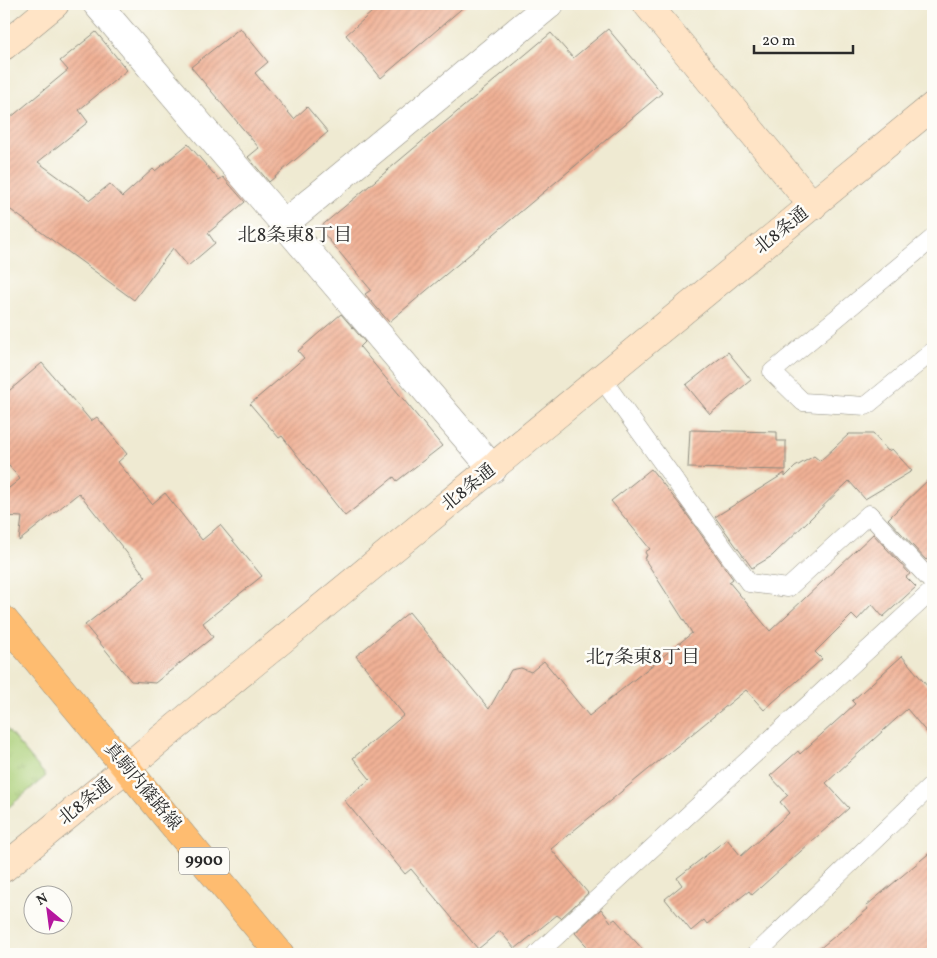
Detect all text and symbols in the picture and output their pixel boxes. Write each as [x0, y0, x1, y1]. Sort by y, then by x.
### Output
scale bar [754, 22, 853, 54]
text: 20 m [762, 31, 795, 52]
street label: 北8条通 [750, 201, 814, 261]
district label: 北8条東8丁目 [238, 223, 352, 249]
street label: 北8条通 [437, 458, 501, 518]
district label: 北7条東8丁目 [586, 645, 700, 671]
street label: 真駒内篠路線 [98, 738, 186, 836]
street label: 北8条通 [54, 772, 118, 832]
road number: 9900 [179, 848, 229, 874]
north arrow [22, 886, 72, 936]
text: N [33, 889, 51, 911]

